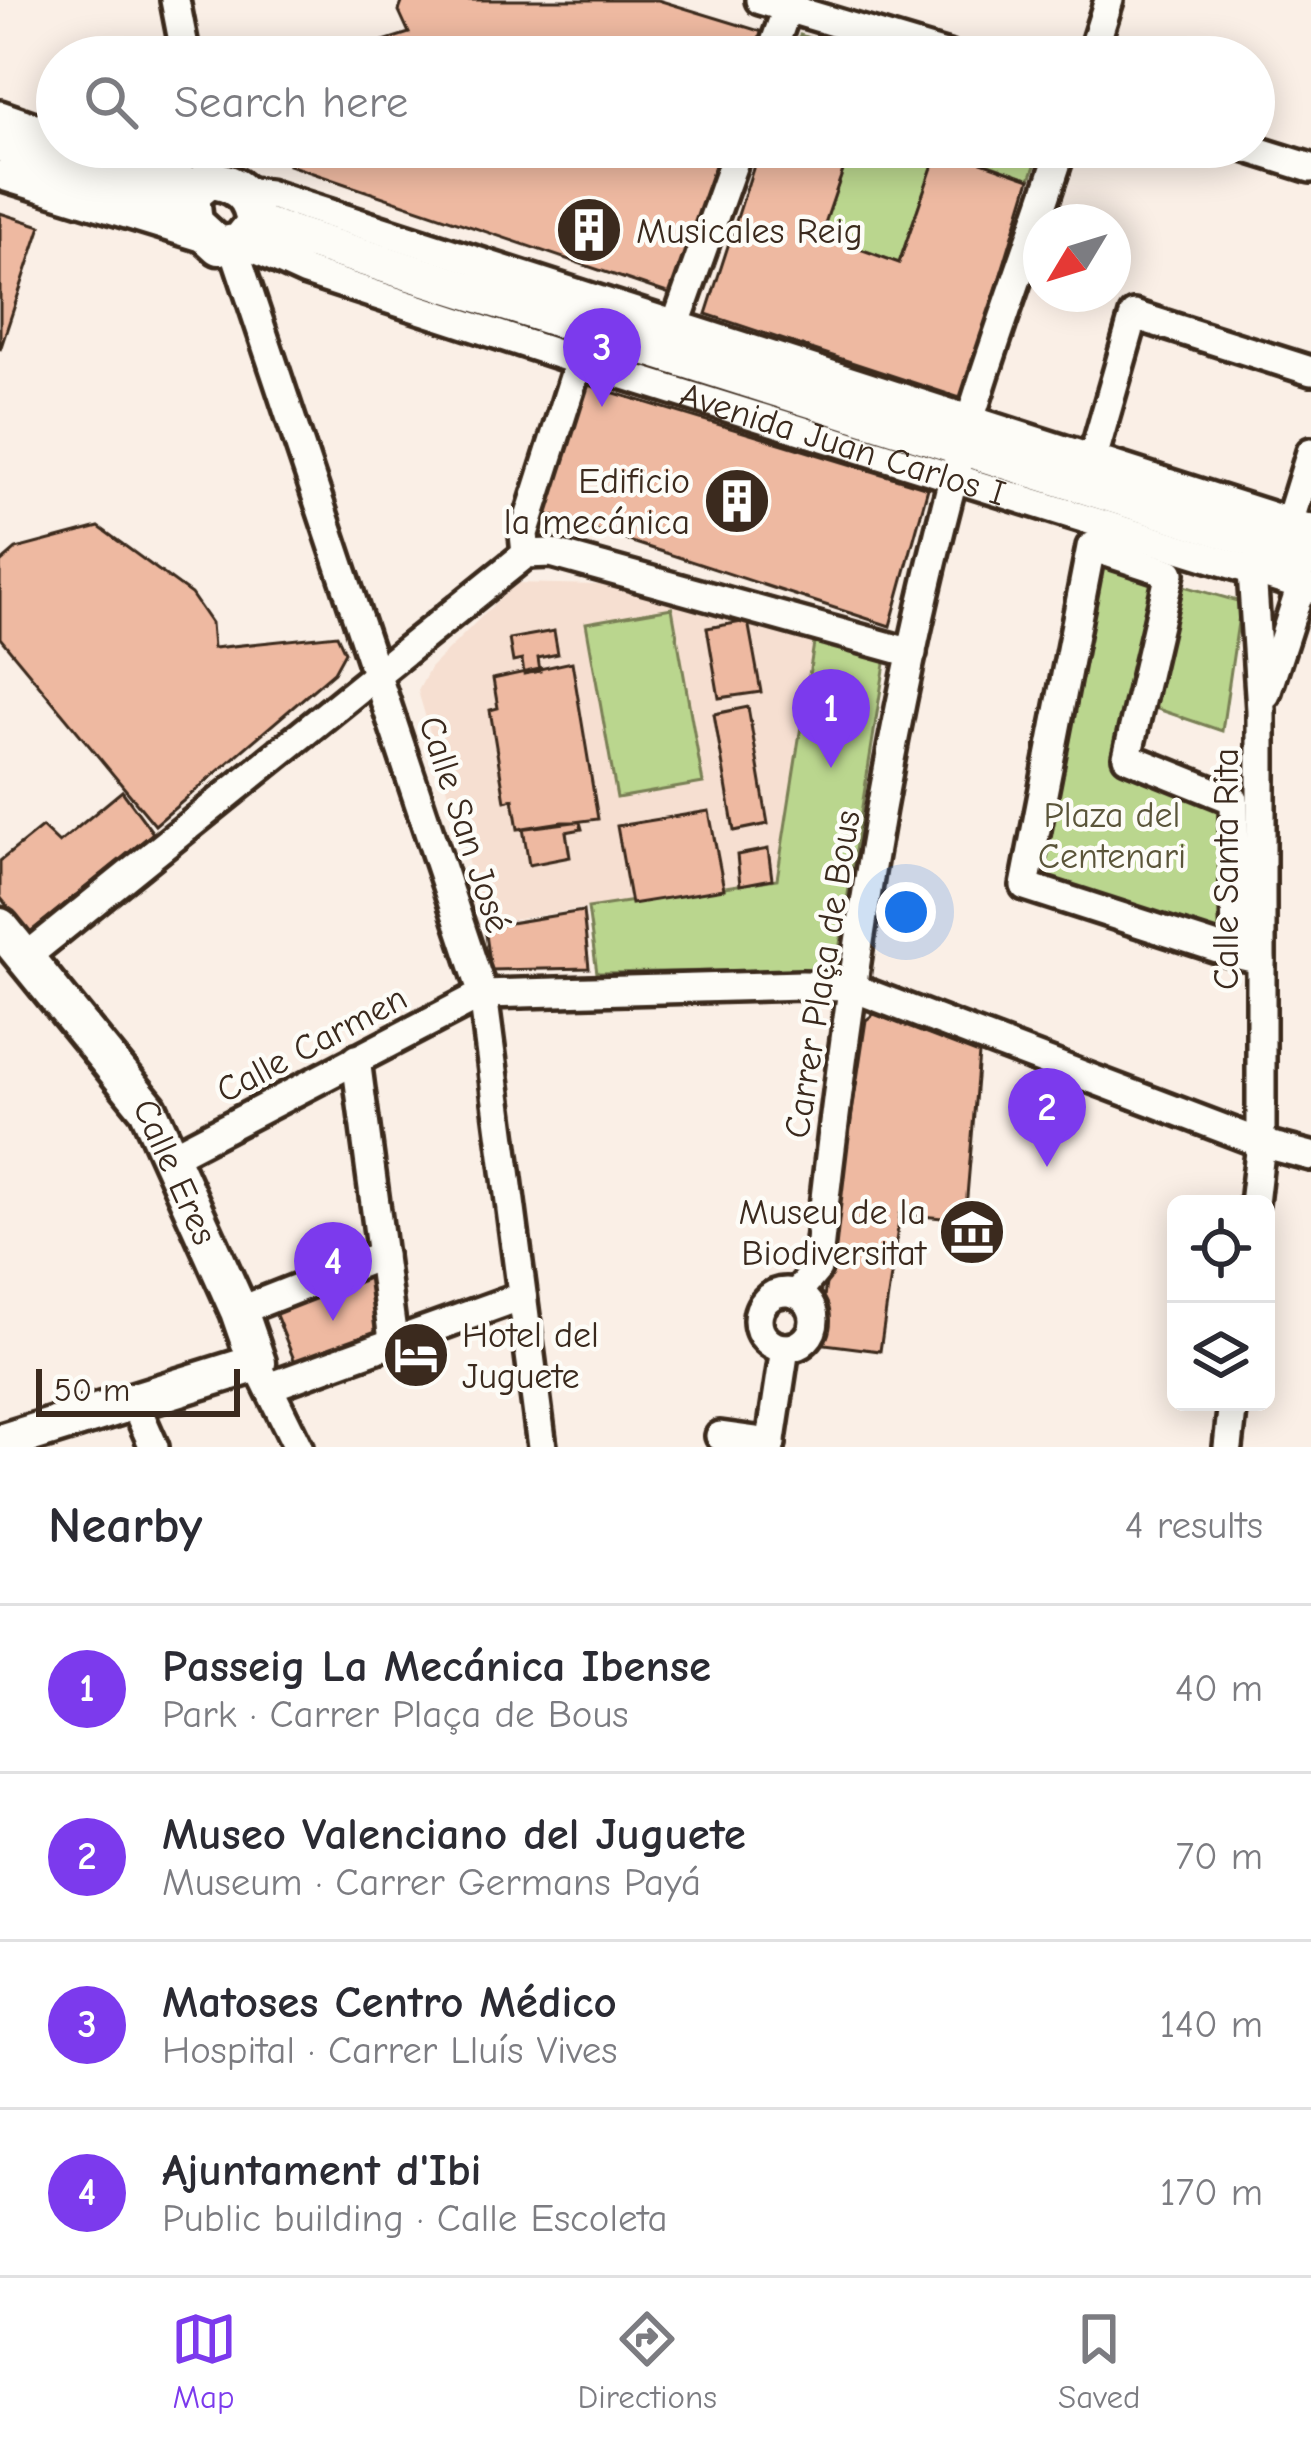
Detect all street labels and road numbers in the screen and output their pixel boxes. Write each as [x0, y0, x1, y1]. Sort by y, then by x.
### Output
street label: Avenida Juan Carlos I [674, 375, 1010, 515]
street label: Calle San José [410, 711, 519, 938]
street label: Calle Santa Rita [1206, 748, 1247, 990]
street label: Carrer Plaça de Bous [776, 807, 869, 1141]
street label: Calle Carmen [210, 977, 414, 1112]
street label: Calle Eres [124, 1093, 225, 1251]

